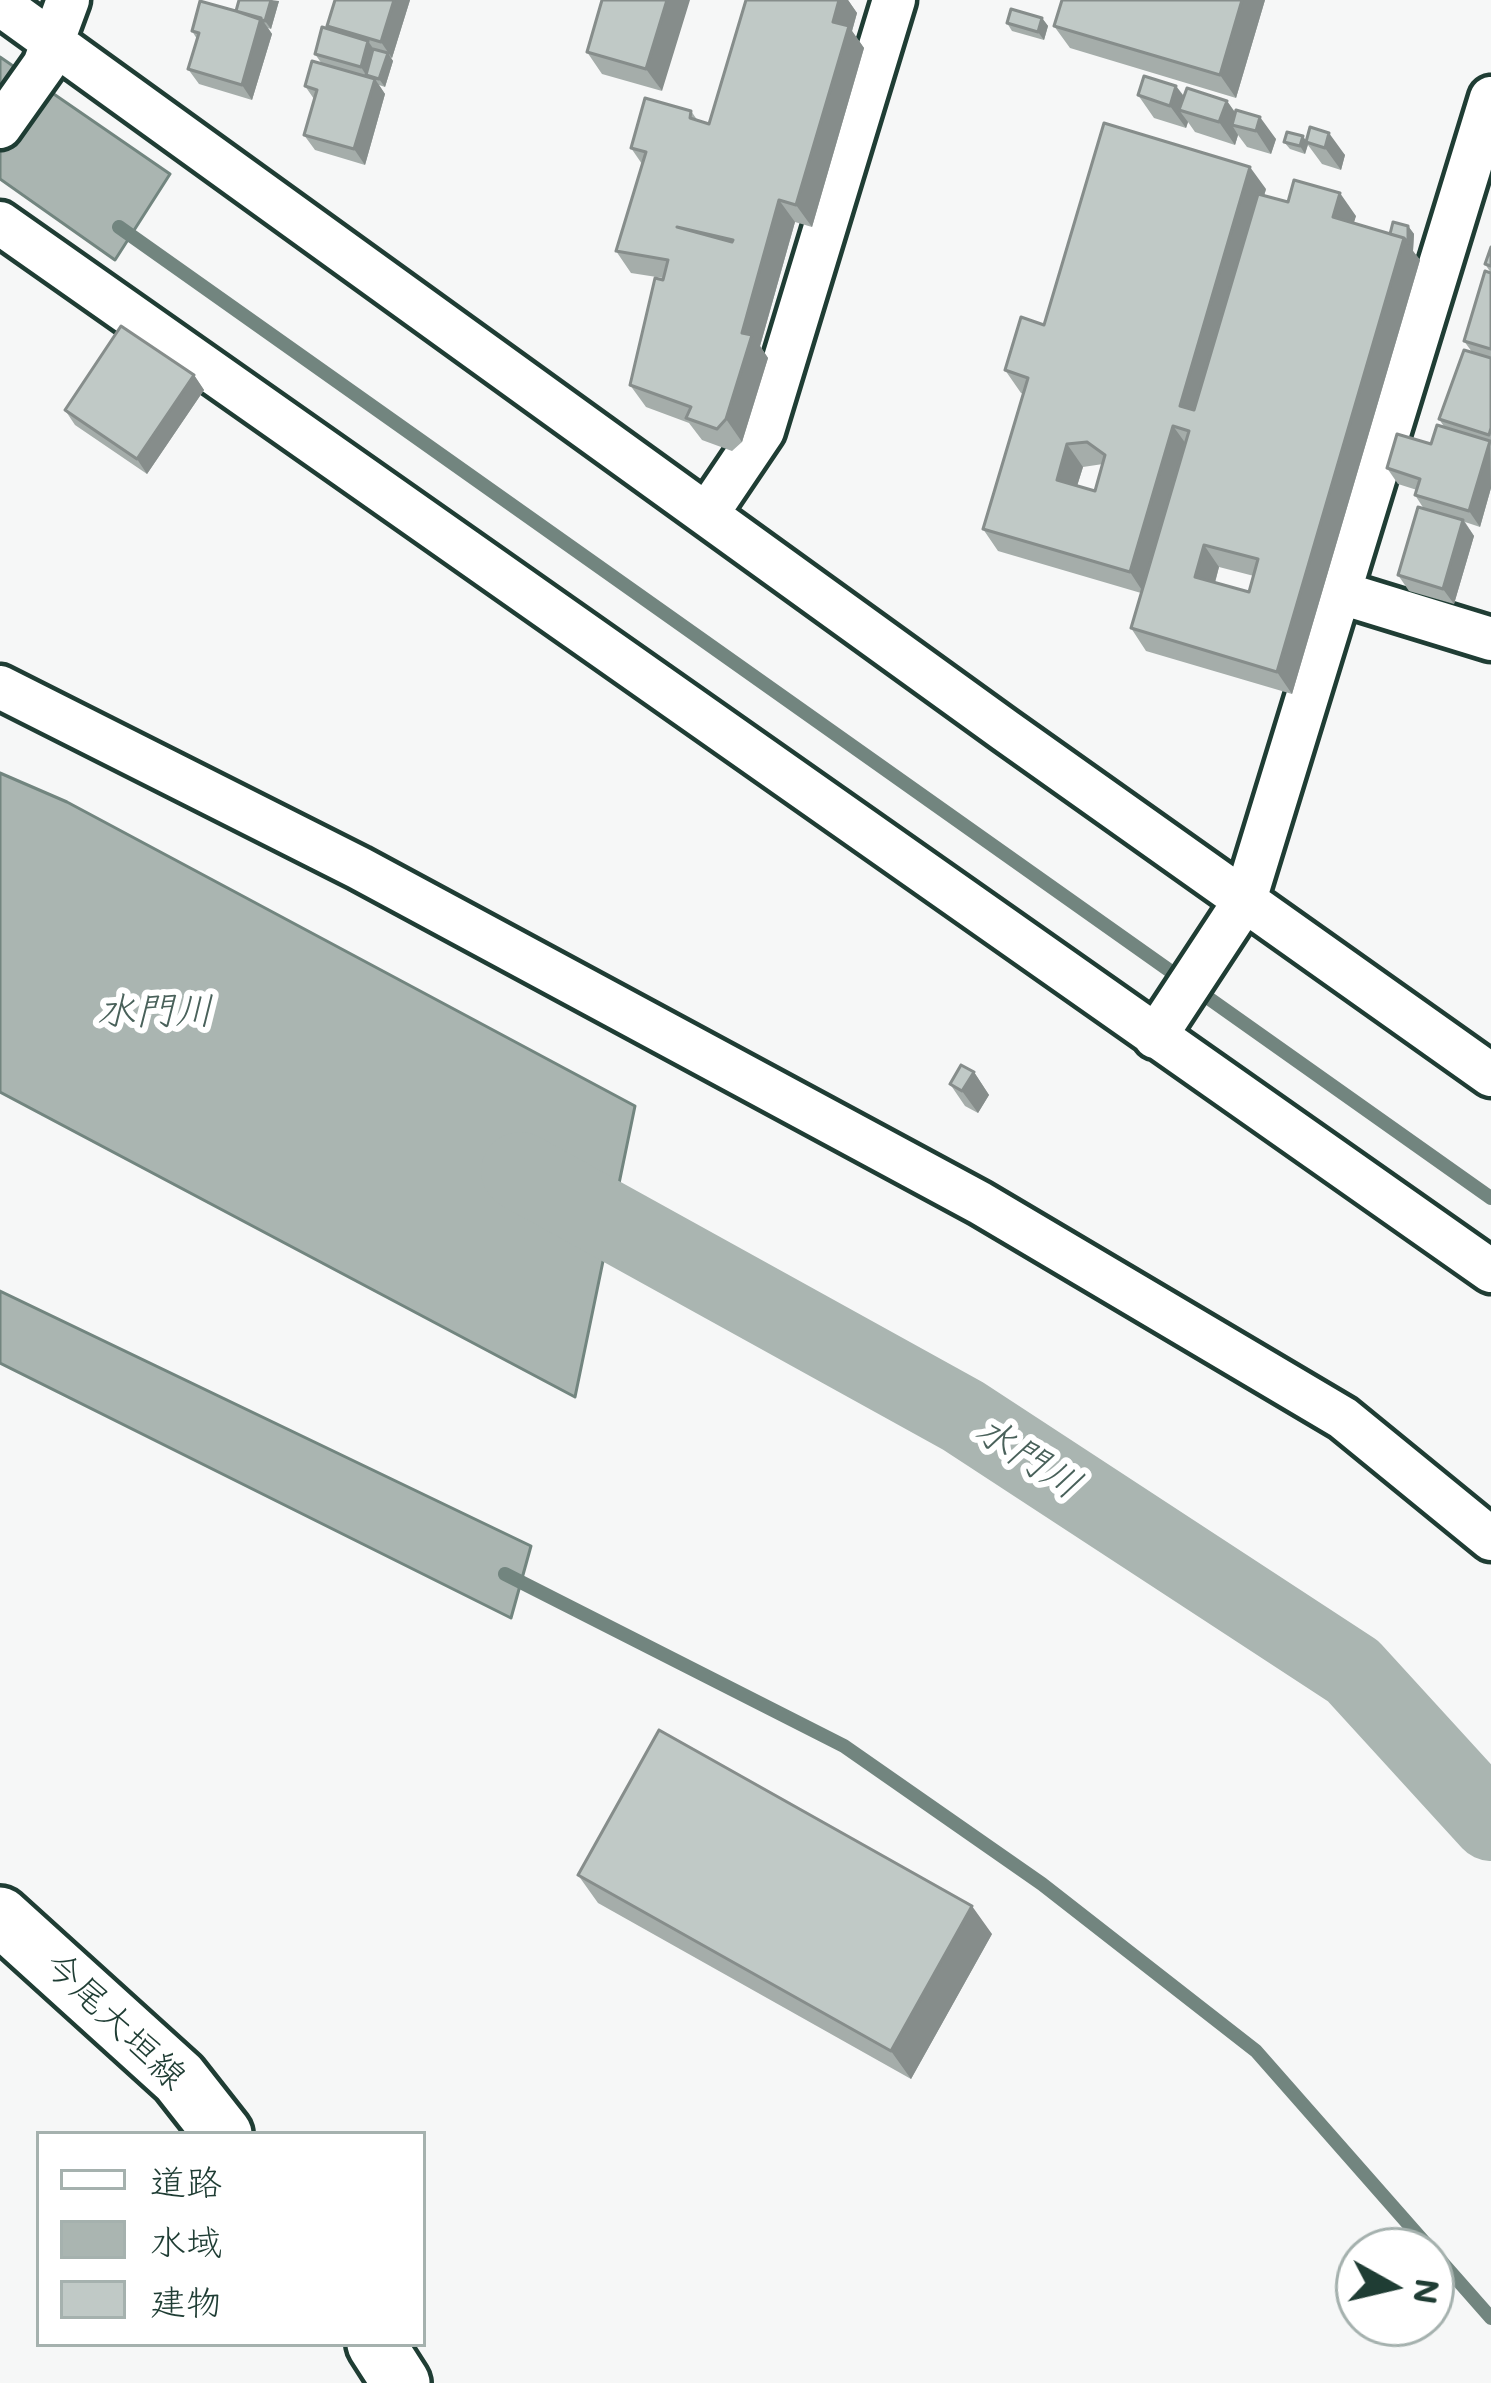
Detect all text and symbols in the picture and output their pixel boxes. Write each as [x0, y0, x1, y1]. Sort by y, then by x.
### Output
water label: 水門川 [97, 989, 213, 1035]
water label: 水門川 [966, 1407, 1090, 1509]
street label: 今尾大垣線 [35, 1943, 195, 2099]
legend [36, 2131, 426, 2347]
text: 道路 [150, 2157, 222, 2204]
text: 水域 [150, 2217, 222, 2264]
north arrow [1335, 2227, 1455, 2347]
text: N [1405, 2276, 1451, 2307]
text: 建物 [150, 2277, 222, 2324]

